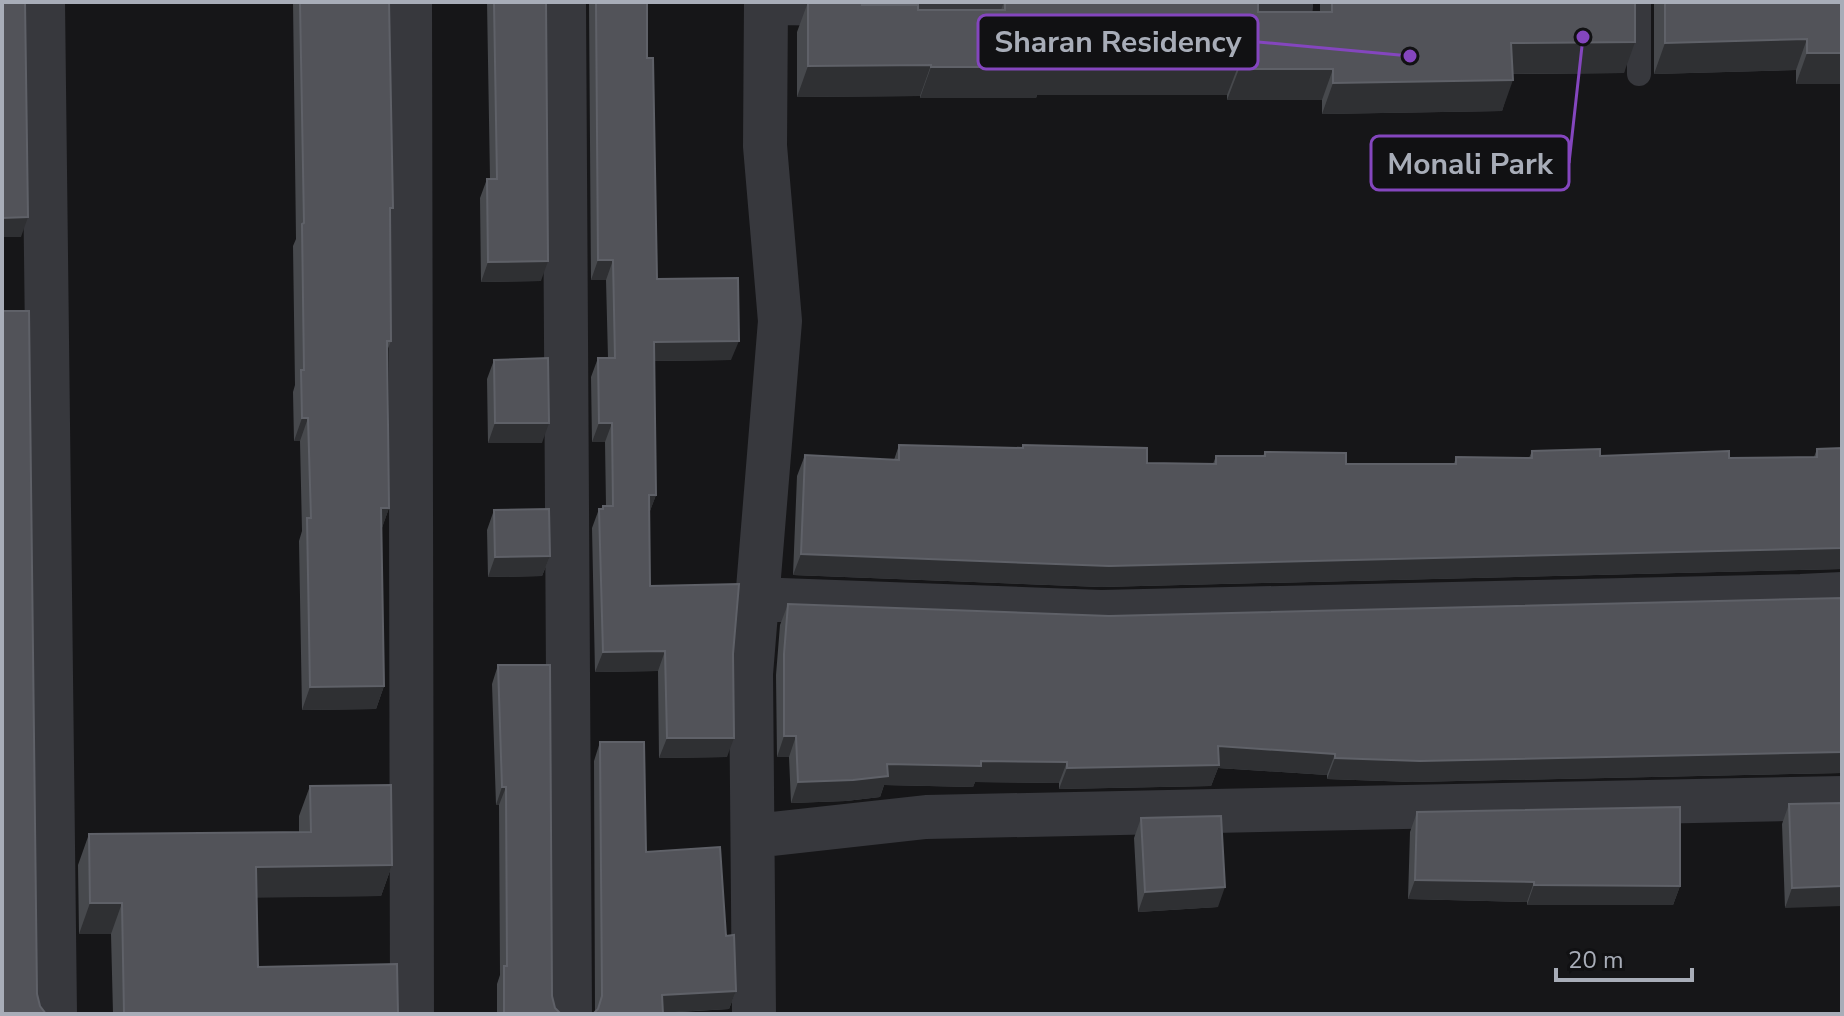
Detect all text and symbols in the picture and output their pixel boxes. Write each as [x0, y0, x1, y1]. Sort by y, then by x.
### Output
callout: Sharan Residency [978, 15, 1258, 69]
text: Sharan Residency [994, 22, 1242, 63]
callout: Monali Park [1371, 136, 1569, 190]
text: Monali Park [1387, 144, 1554, 185]
scale bar [1556, 932, 1692, 982]
text: 20 m [1568, 944, 1624, 976]

